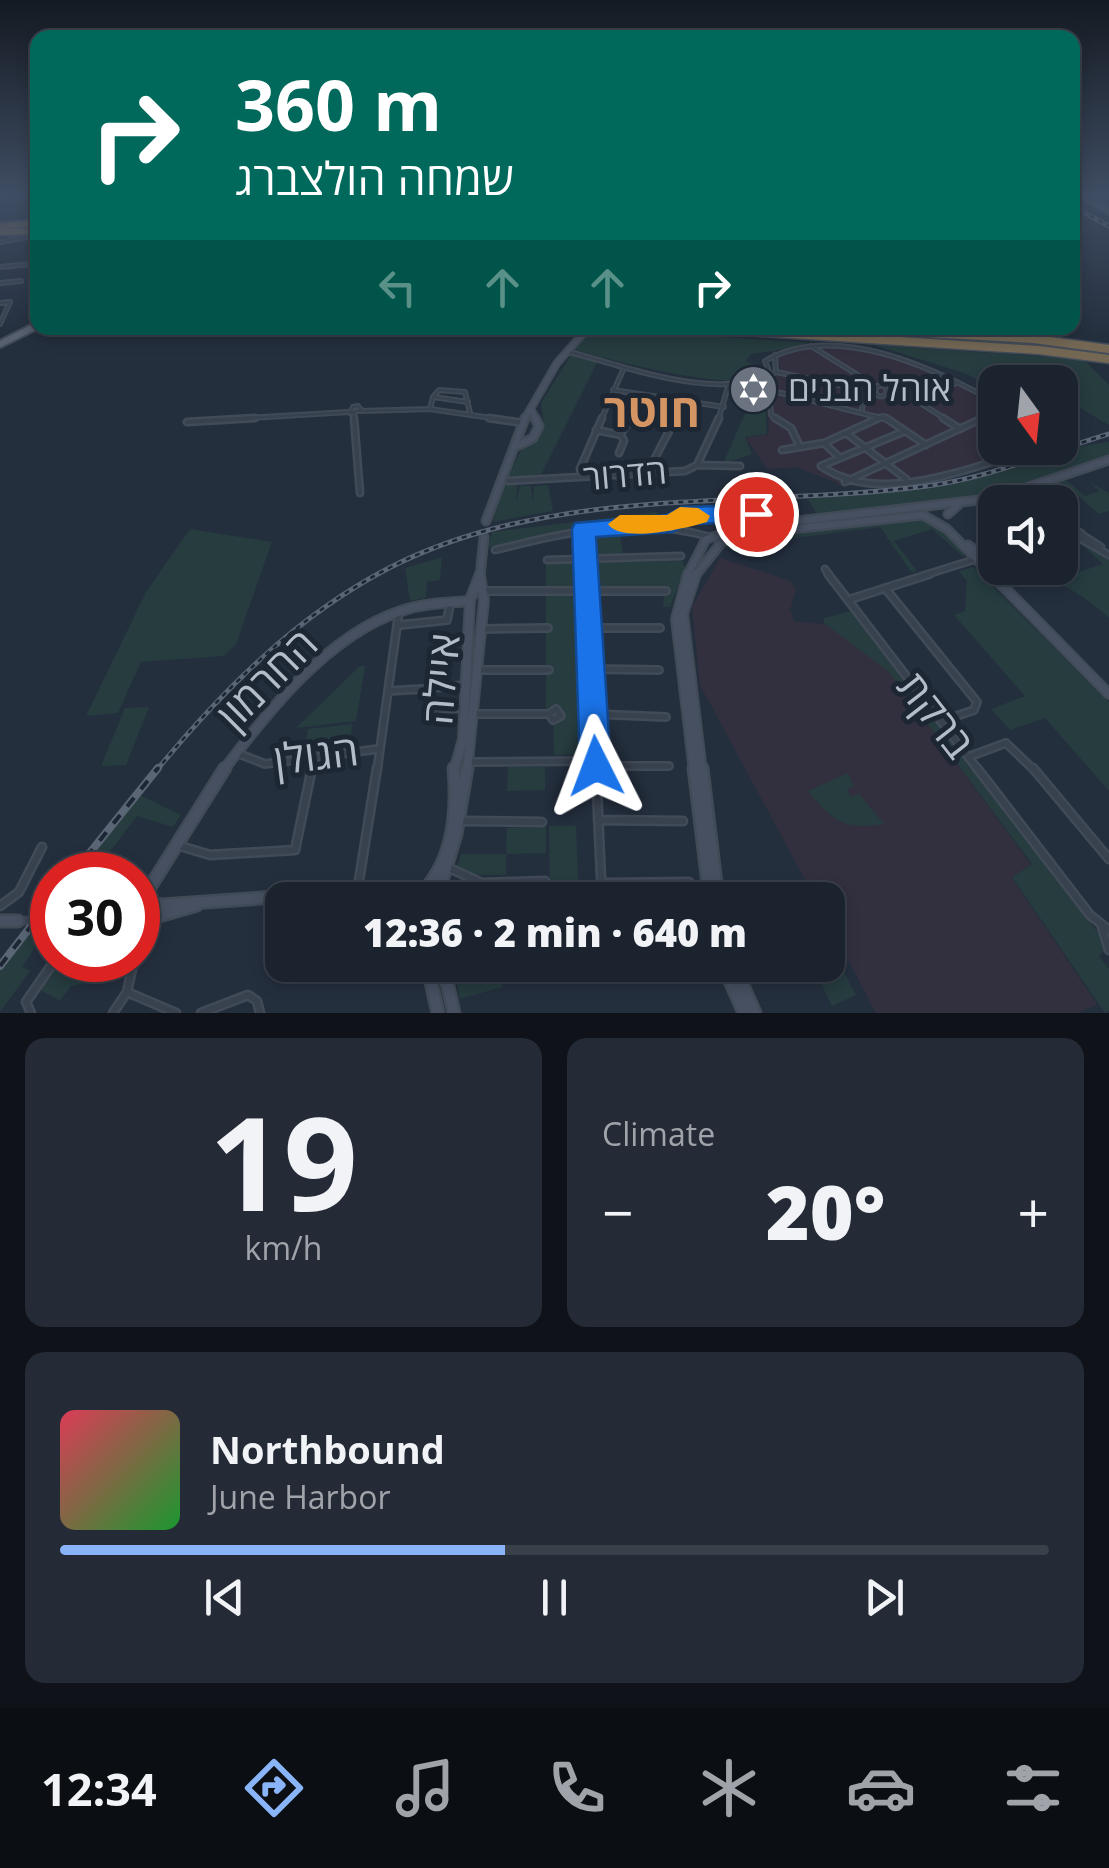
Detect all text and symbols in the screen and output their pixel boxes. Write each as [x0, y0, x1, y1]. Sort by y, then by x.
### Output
text: 360 m [235, 56, 442, 152]
icon: right [70, 70, 200, 200]
text: שמחה הולצברג [235, 147, 514, 208]
icon: left [370, 260, 425, 315]
icon: ahead [475, 260, 530, 315]
icon: ahead [580, 260, 635, 315]
icon: right [685, 260, 740, 315]
synagogue icon: אוהל הבנים [727, 363, 779, 415]
place label: אוהל הבנים [788, 364, 951, 411]
north arrow [978, 365, 1078, 465]
map controls [978, 365, 1078, 585]
district label: חוטר [604, 379, 700, 440]
street label: הדרור [581, 446, 668, 501]
pin [714, 472, 799, 557]
button: sound [978, 485, 1078, 585]
icon: arrive [729, 487, 784, 542]
street label: החרמון [203, 615, 329, 741]
street label: איילה [407, 631, 472, 727]
street label: ברקת [886, 659, 989, 769]
position arrow [544, 714, 648, 818]
street label: הגולן [270, 720, 361, 787]
speed limit sign: 30 [30, 852, 160, 982]
text: 12:36 · 2 min · 640 m [363, 906, 747, 958]
text: 19 [209, 1072, 358, 1249]
text: Climate [602, 1112, 715, 1155]
text: 20° [766, 1160, 885, 1262]
text: − [602, 1174, 633, 1249]
text: + [1018, 1174, 1049, 1249]
text: km/h [245, 1226, 322, 1269]
text: Northbound [210, 1423, 445, 1475]
text: June Harbor [210, 1475, 390, 1518]
icon: previous [197, 1570, 252, 1625]
icon: pause [527, 1570, 582, 1625]
icon: next [857, 1570, 912, 1625]
icon: directions [239, 1753, 309, 1823]
icon: music [390, 1753, 460, 1823]
icon: phone [542, 1753, 612, 1823]
icon: climate [694, 1753, 764, 1823]
icon: car [846, 1753, 916, 1823]
icon: filters [998, 1753, 1068, 1823]
text: 12:34 [41, 1758, 157, 1819]

